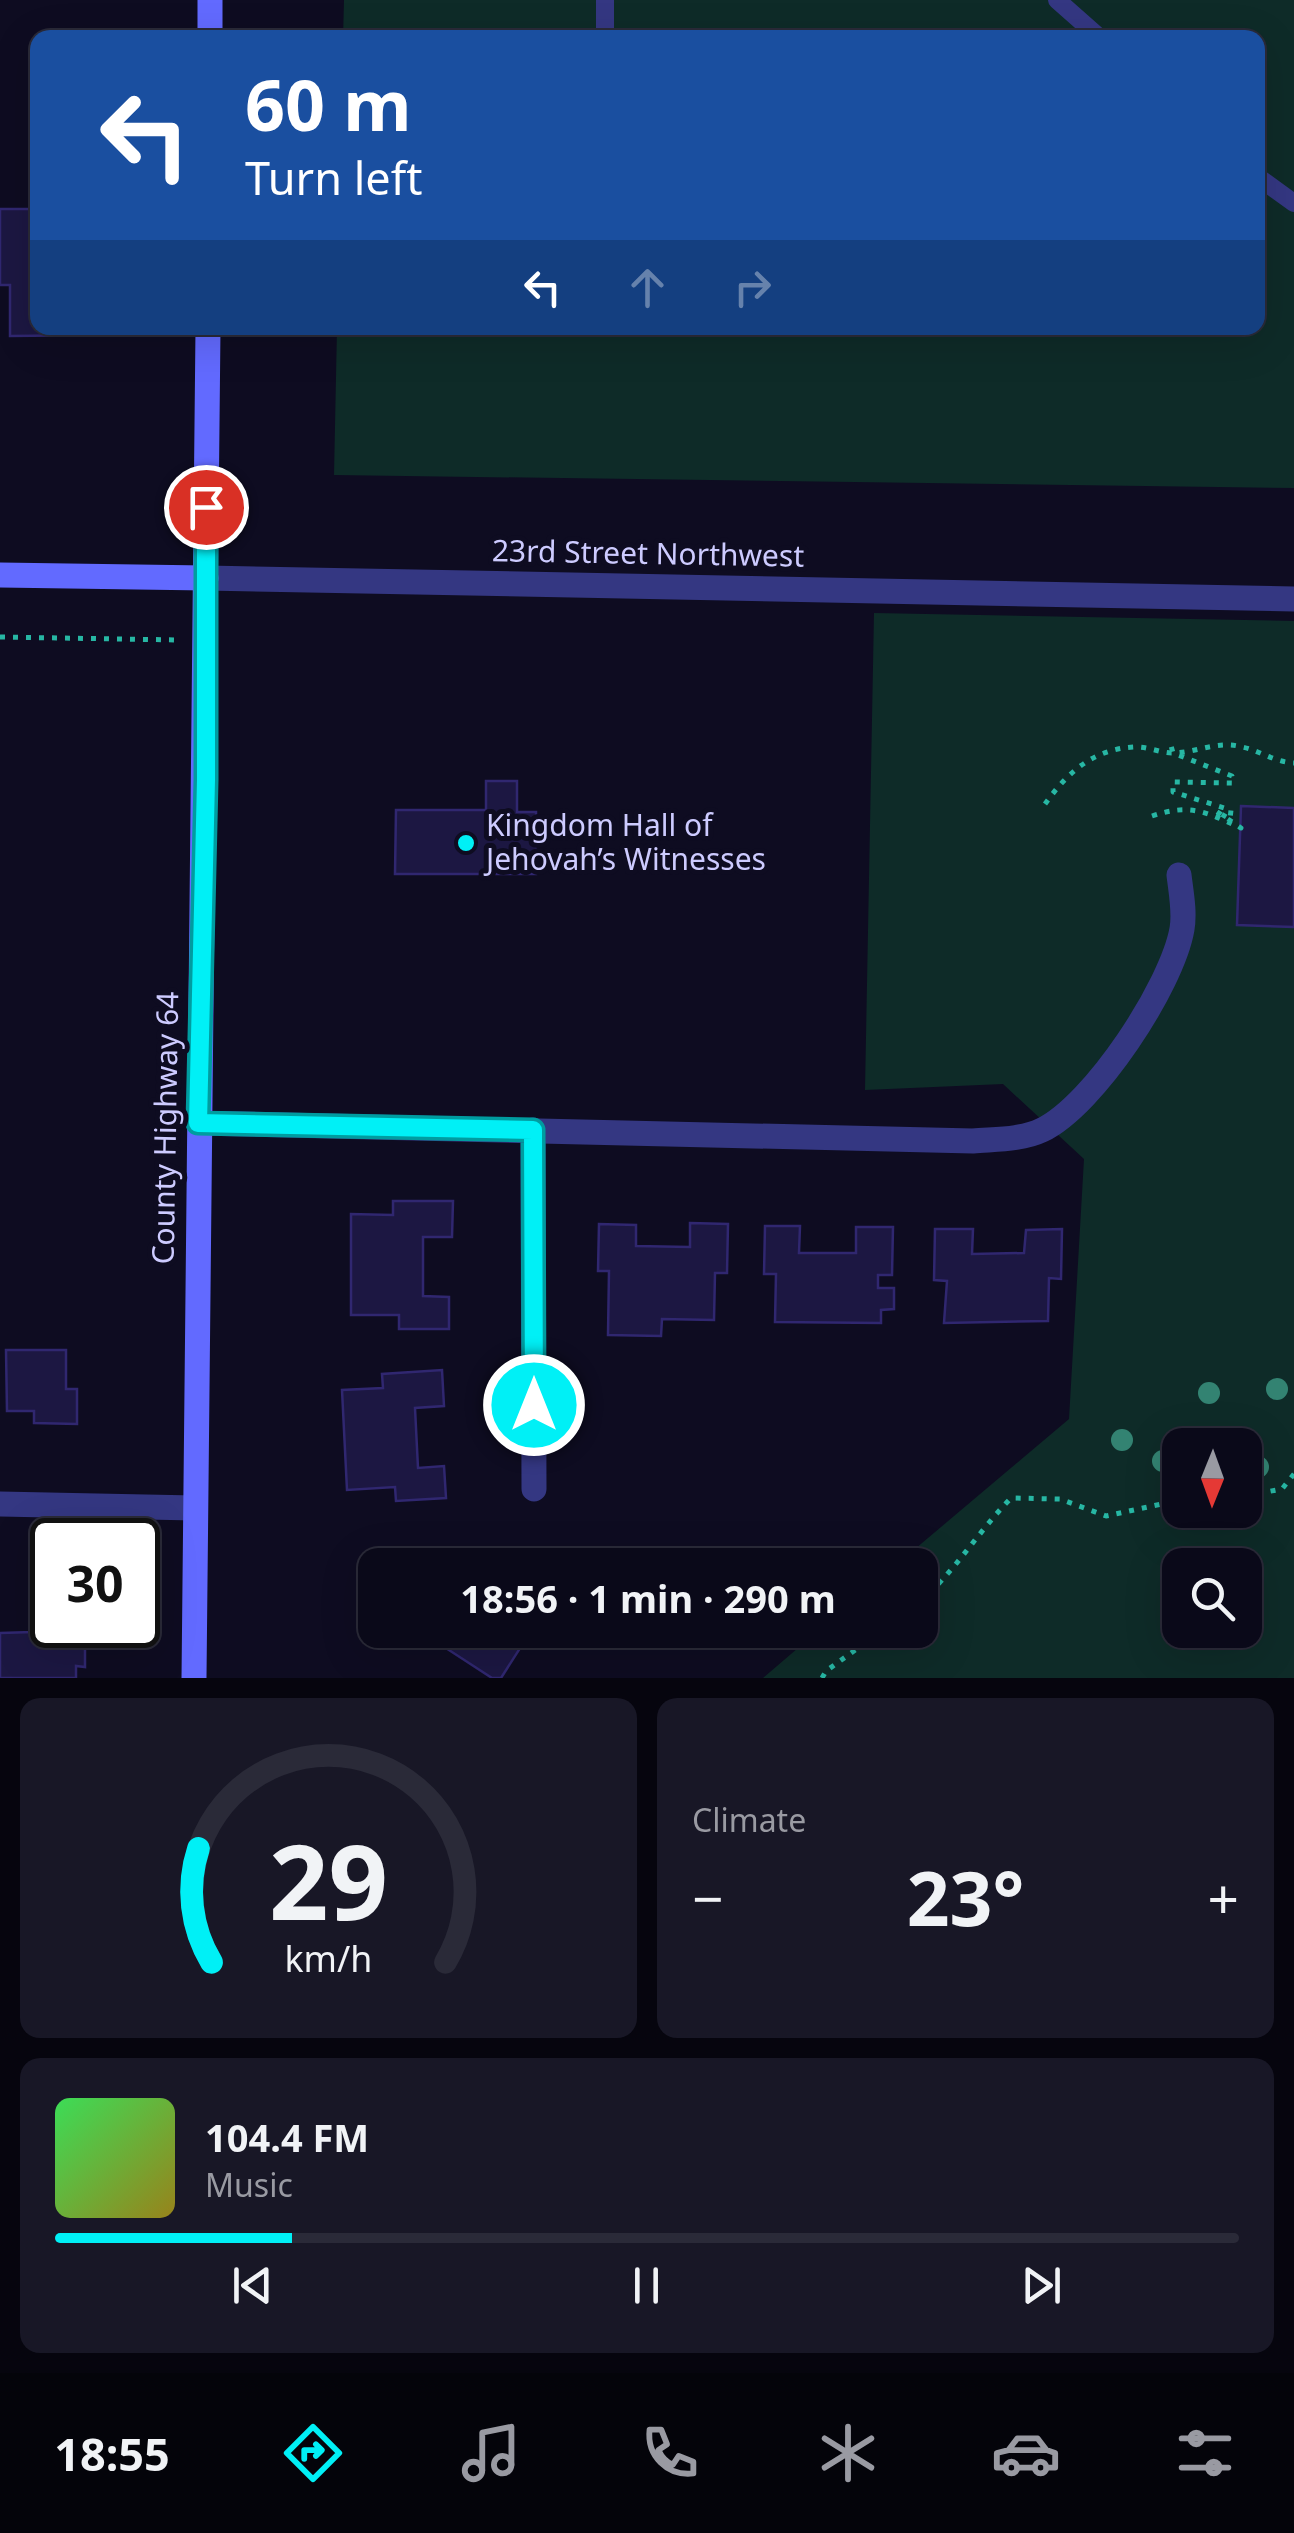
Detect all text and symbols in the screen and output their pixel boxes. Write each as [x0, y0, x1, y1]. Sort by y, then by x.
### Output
text: 60 m [245, 56, 412, 152]
icon: left [80, 70, 210, 200]
text: Turn left [245, 147, 422, 208]
icon: left [515, 260, 570, 315]
icon: ahead [620, 260, 675, 315]
icon: right [725, 260, 780, 315]
pin [164, 465, 249, 550]
icon: arrive [179, 480, 234, 535]
street label: 23rd Street Northwest [492, 529, 805, 576]
place label: Kingdom Hall of Jehovah’s Witnesses [483, 804, 766, 879]
marker: Kingdom Hall of Jehovah’s Witnesses [455, 832, 477, 854]
street label: County Highway 64 [142, 991, 187, 1265]
position arrow [482, 1353, 586, 1457]
north arrow [1162, 1428, 1262, 1528]
map controls [1162, 1428, 1262, 1648]
speed limit sign: 30 [30, 1518, 160, 1648]
button: search [1162, 1548, 1262, 1648]
text: 18:56 · 1 min · 290 m [460, 1572, 836, 1624]
text: Climate [692, 1798, 806, 1841]
text: 29 [269, 1809, 388, 1950]
text: 23° [907, 1846, 1024, 1948]
text: − [692, 1860, 723, 1935]
text: + [1208, 1860, 1239, 1935]
text: km/h [285, 1934, 372, 1982]
text: 104.4 FM [205, 2111, 369, 2163]
text: Music [205, 2163, 293, 2206]
icon: previous [225, 2258, 280, 2313]
icon: pause [619, 2258, 674, 2313]
icon: next [1014, 2258, 1069, 2313]
icon: directions [278, 2418, 348, 2488]
icon: music [456, 2418, 526, 2488]
icon: phone [635, 2418, 705, 2488]
icon: climate [813, 2418, 883, 2488]
icon: car [991, 2418, 1061, 2488]
icon: filters [1170, 2418, 1240, 2488]
text: 18:55 [54, 2423, 170, 2484]

